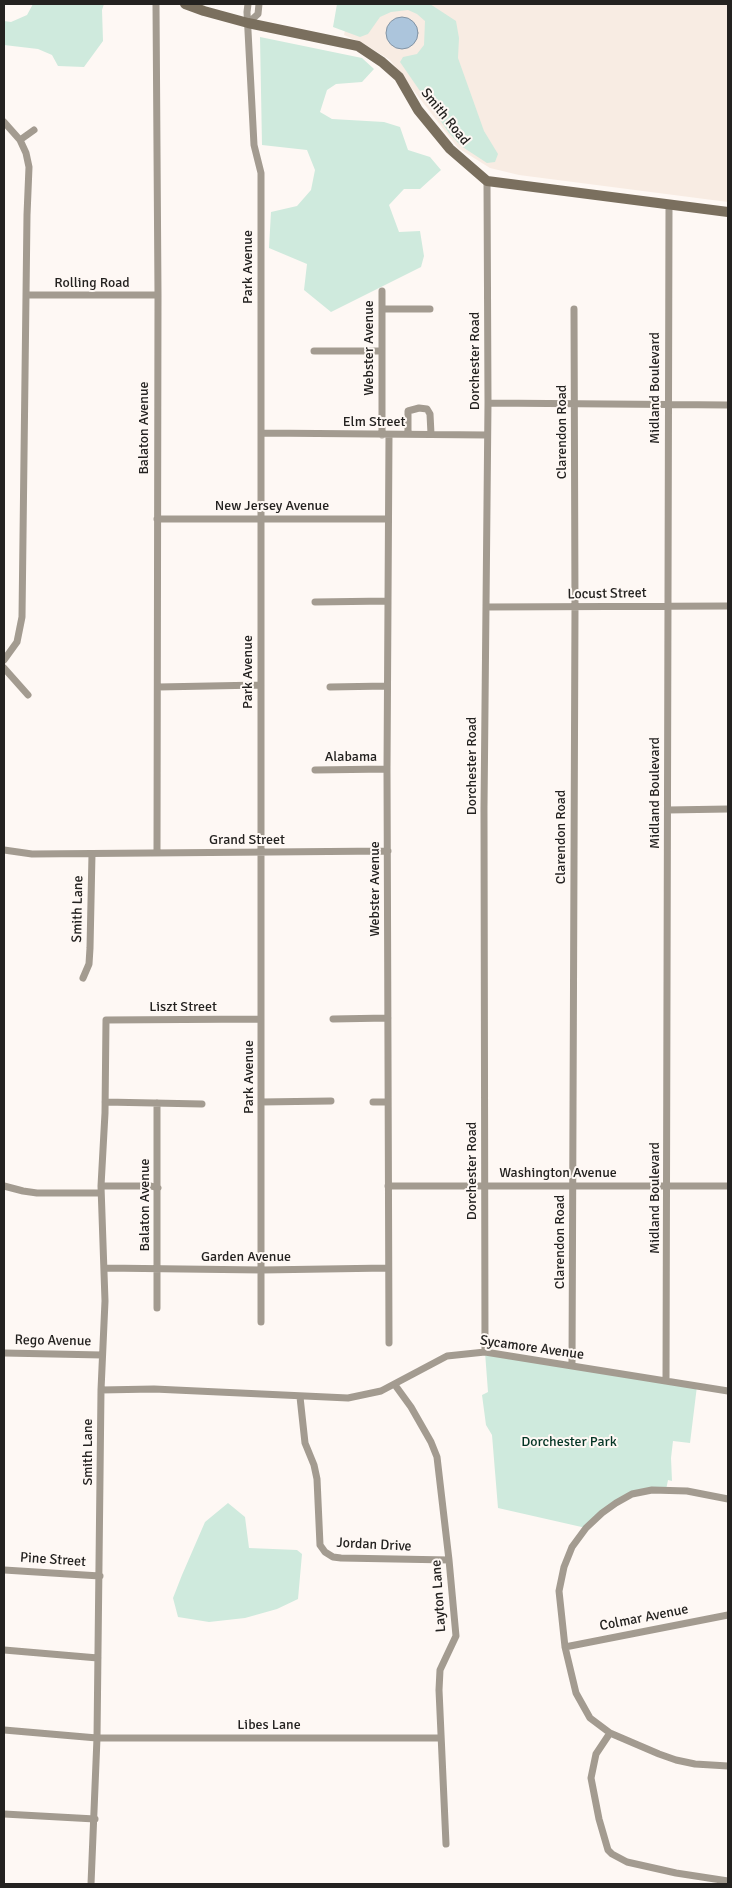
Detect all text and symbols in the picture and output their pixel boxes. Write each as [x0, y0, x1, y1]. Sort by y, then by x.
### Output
street label: Smith Road [417, 85, 473, 149]
street label: Park Avenue [240, 230, 256, 304]
street label: Rolling Road [54, 275, 130, 291]
street label: Webster Avenue [361, 300, 377, 396]
street label: Dorchester Road [467, 312, 483, 410]
street label: Midland Boulevard [647, 332, 663, 444]
street label: Balaton Avenue [136, 381, 152, 475]
street label: Clarendon Road [554, 385, 570, 479]
street label: Elm Street [343, 414, 405, 430]
street label: New Jersey Avenue [215, 498, 329, 514]
street label: Locust Street [567, 585, 647, 603]
street label: Park Avenue [240, 635, 256, 709]
street label: Dorchester Road [464, 717, 480, 815]
street label: Midland Boulevard [647, 737, 663, 849]
street label: Alabama [325, 749, 377, 765]
street label: Clarendon Road [553, 790, 569, 884]
street label: Grand Street [209, 832, 285, 848]
street label: Webster Avenue [367, 841, 383, 937]
street label: Smith Lane [69, 875, 87, 943]
street label: Liszt Street [149, 999, 217, 1015]
street label: Park Avenue [241, 1040, 257, 1114]
street label: Dorchester Road [464, 1122, 480, 1220]
street label: Midland Boulevard [647, 1142, 663, 1254]
street label: Balaton Avenue [137, 1158, 153, 1252]
street label: Washington Avenue [499, 1165, 617, 1181]
street label: Clarendon Road [552, 1195, 568, 1289]
street label: Garden Avenue [201, 1249, 291, 1265]
street label: Rego Avenue [14, 1332, 92, 1350]
street label: Sycamore Avenue [479, 1332, 585, 1364]
street label: Smith Lane [80, 1418, 96, 1486]
park label: Dorchester Park [521, 1434, 617, 1450]
street label: Jordan Drive [336, 1535, 412, 1555]
street label: Pine Street [20, 1549, 86, 1571]
street label: Layton Lane [428, 1559, 450, 1633]
street label: Colmar Avenue [598, 1601, 690, 1635]
street label: Libes Lane [237, 1717, 301, 1733]

